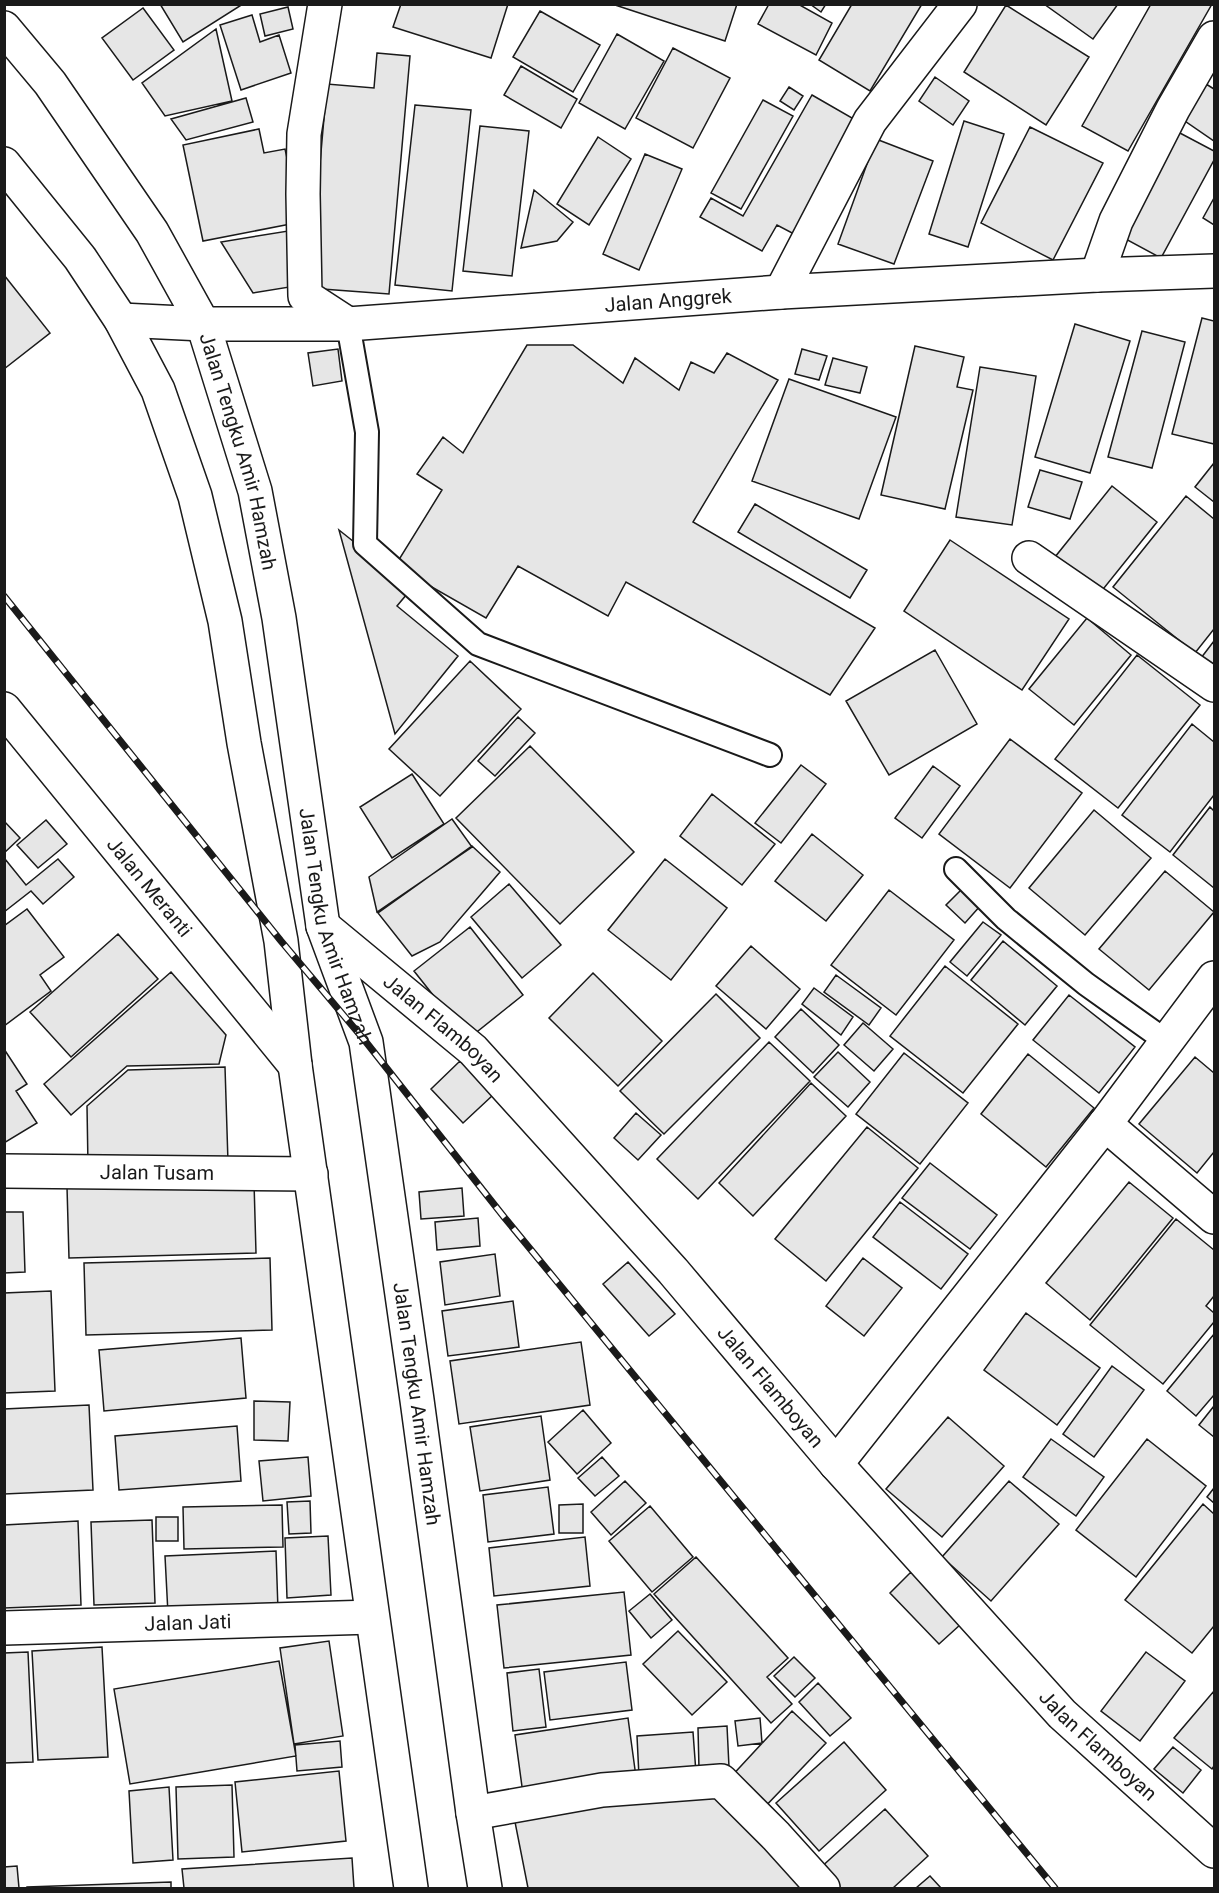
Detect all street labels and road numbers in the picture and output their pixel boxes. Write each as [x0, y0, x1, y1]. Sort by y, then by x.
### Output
street label: Jalan Anggrek [604, 284, 733, 317]
street label: Jalan Tengku Amir Hamzah [195, 330, 282, 572]
street label: Jalan Tengku Amir Hamzah [294, 806, 378, 1048]
street label: Jalan Meranti [102, 832, 197, 942]
street label: Jalan Flamboyan [379, 969, 508, 1087]
street label: Jalan Tusam [100, 1160, 214, 1185]
street label: Jalan Tengku Amir Hamzah [388, 1281, 446, 1527]
street label: Jalan Flamboyan [712, 1321, 829, 1452]
street label: Jalan Jati [144, 1609, 232, 1636]
street label: Jalan Flamboyan [1034, 1685, 1162, 1806]

